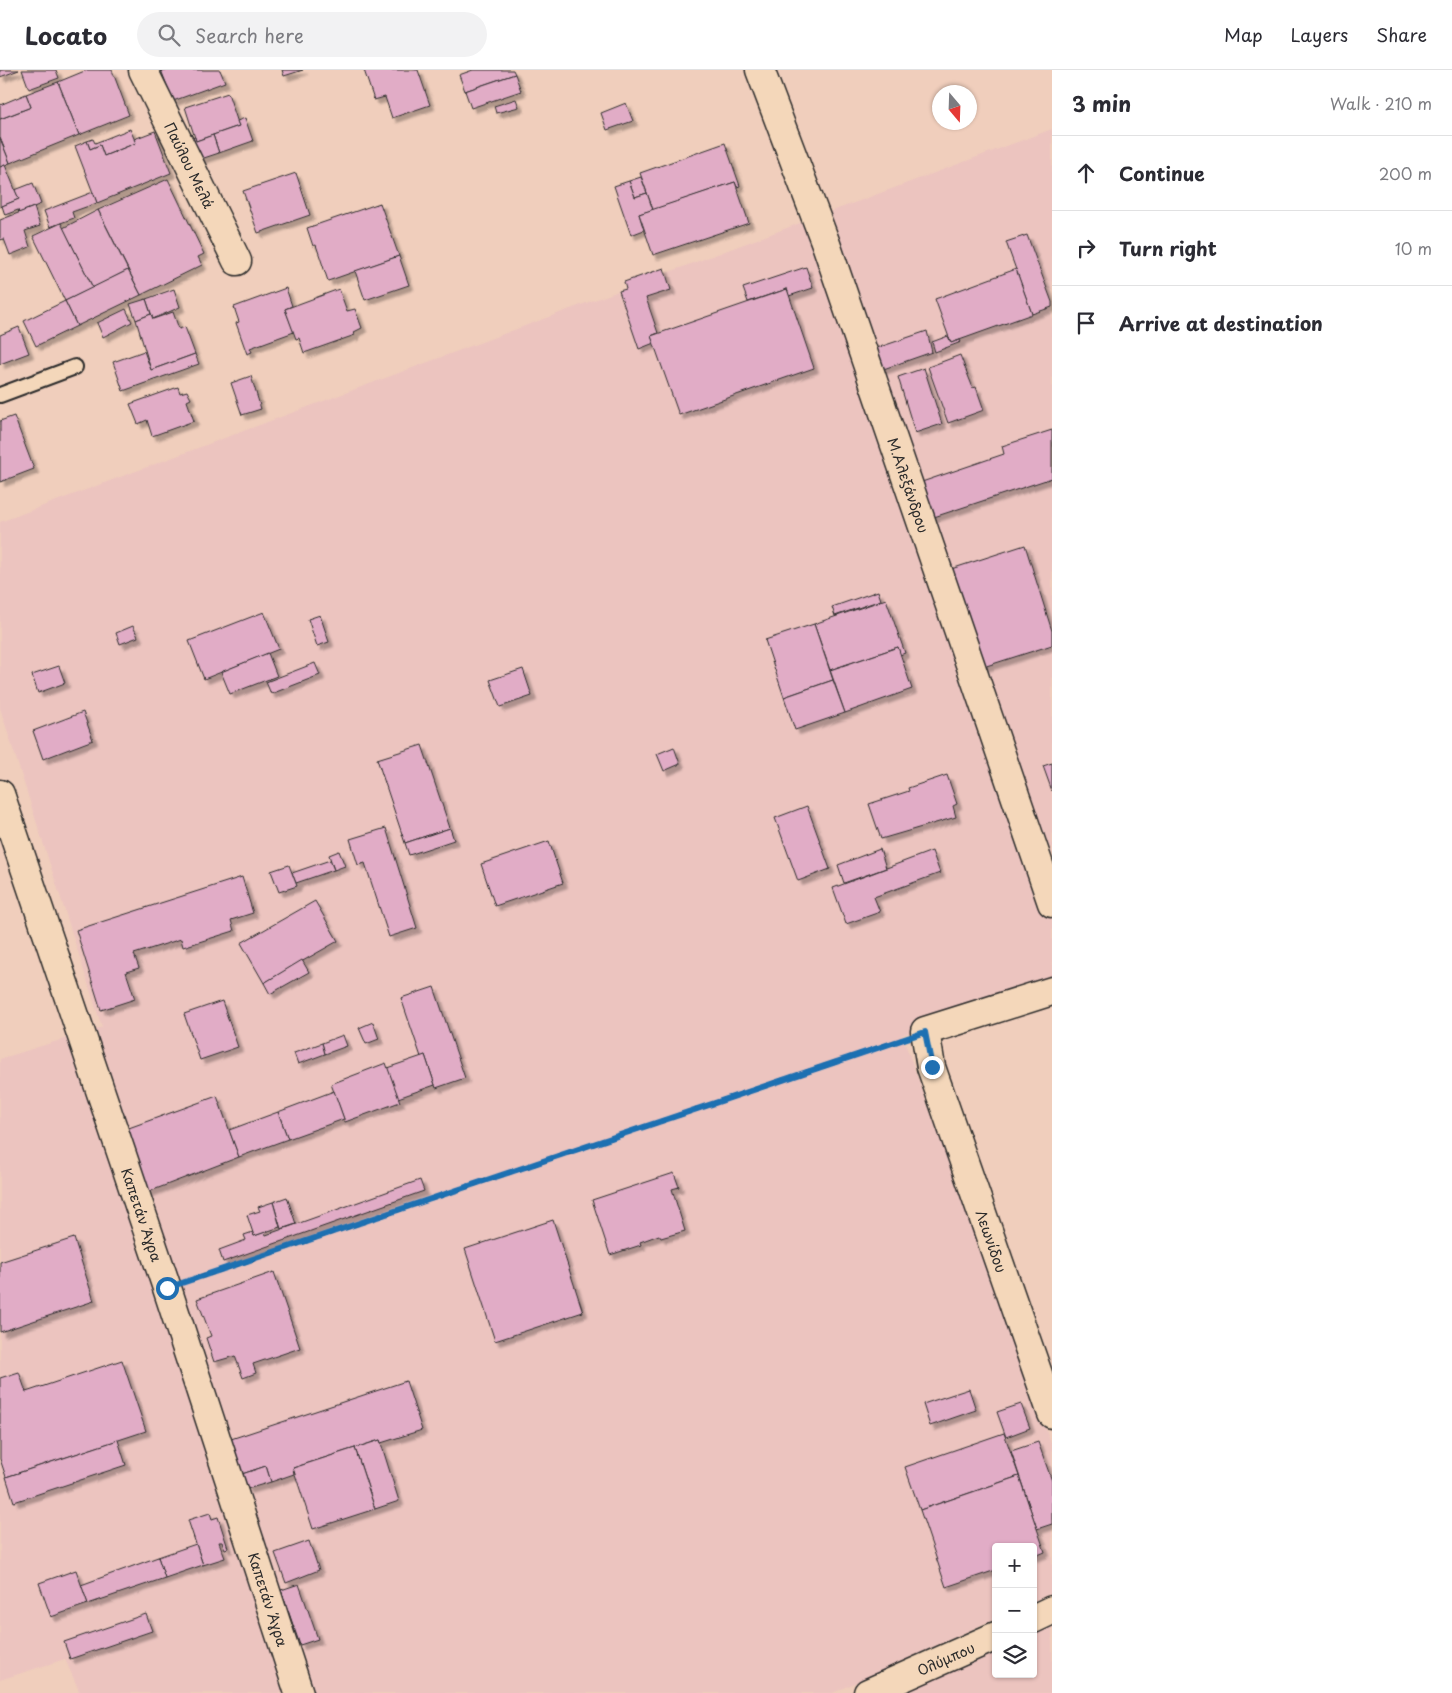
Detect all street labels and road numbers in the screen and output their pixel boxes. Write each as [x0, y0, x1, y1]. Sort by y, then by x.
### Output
street label: Παύλου Μελά [160, 118, 220, 212]
street label: Μ.Αλεξάνδρου [883, 435, 935, 536]
street label: Καπετάν Άγρα [117, 1165, 168, 1264]
street label: Λεωνίδου [971, 1207, 1012, 1275]
street label: Καπετάν Άγρα [243, 1550, 294, 1649]
street label: Ολύμπου [913, 1636, 978, 1680]

